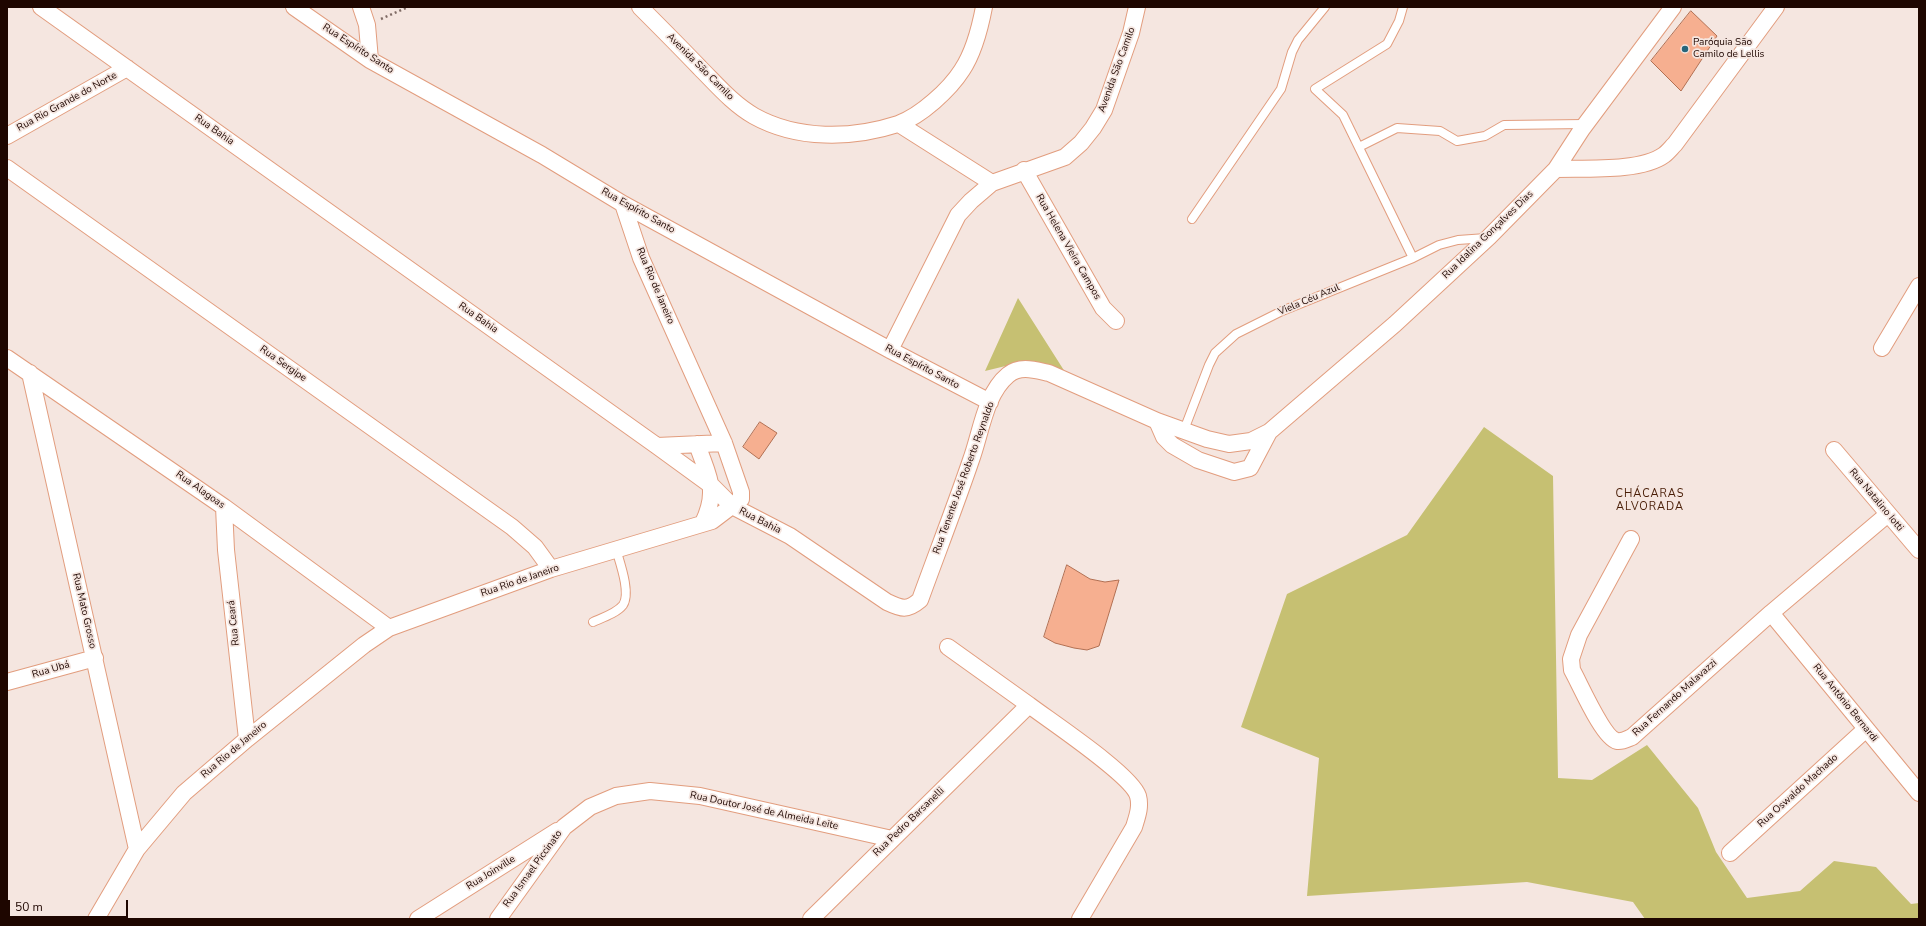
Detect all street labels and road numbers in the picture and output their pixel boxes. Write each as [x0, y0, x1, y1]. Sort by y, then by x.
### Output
street label: Rua Espírito Santo [320, 22, 396, 76]
street label: Avenida São Camilo [1096, 26, 1138, 114]
street label: Avenida São Camilo [664, 31, 736, 103]
street label: Rua Rio Grande do Norte [15, 70, 119, 134]
street label: Rua Bahia [192, 112, 236, 148]
street label: Rua Espírito Santo [599, 186, 677, 236]
street label: Rua Idalina Gonçalves Dias [1440, 188, 1536, 282]
street label: Rua Helena Vieira Campos [1033, 192, 1103, 302]
street label: Rua Rio de Janeiro [633, 246, 677, 326]
street label: Viela Céu Azul [1276, 282, 1342, 318]
street label: Rua Bahia [456, 300, 500, 336]
street label: Rua Espírito Santo [883, 342, 961, 392]
street label: Rua Sergipe [257, 343, 309, 385]
street label: Rua Tenente José Roberto Reynaldo [931, 400, 997, 556]
street label: Rua Natalino Iotti [1846, 466, 1906, 534]
street label: Rua Alagoas [173, 469, 227, 511]
street label: Rua Bahia [737, 505, 783, 537]
street label: Rua Rio de Janeiro [479, 562, 561, 600]
street label: Rua Mato Grosso [69, 572, 99, 650]
street label: Rua Ceará [226, 599, 242, 647]
street label: Rua Fernando Malavazzi [1630, 657, 1720, 739]
street label: Rua Ubá [31, 659, 71, 681]
street label: Rua Antônio Bernardi [1810, 662, 1880, 744]
street label: Rua Rio de Janeiro [199, 719, 269, 781]
street label: Rua Oswaldo Machado [1755, 752, 1841, 830]
street label: Rua Pedro Barsanelli [871, 785, 947, 859]
street label: Rua Doutor José de Almeida Leite [689, 789, 839, 833]
street label: Rua Ismael Piccinato [501, 828, 565, 910]
street label: Rua Joinville [464, 853, 518, 893]

